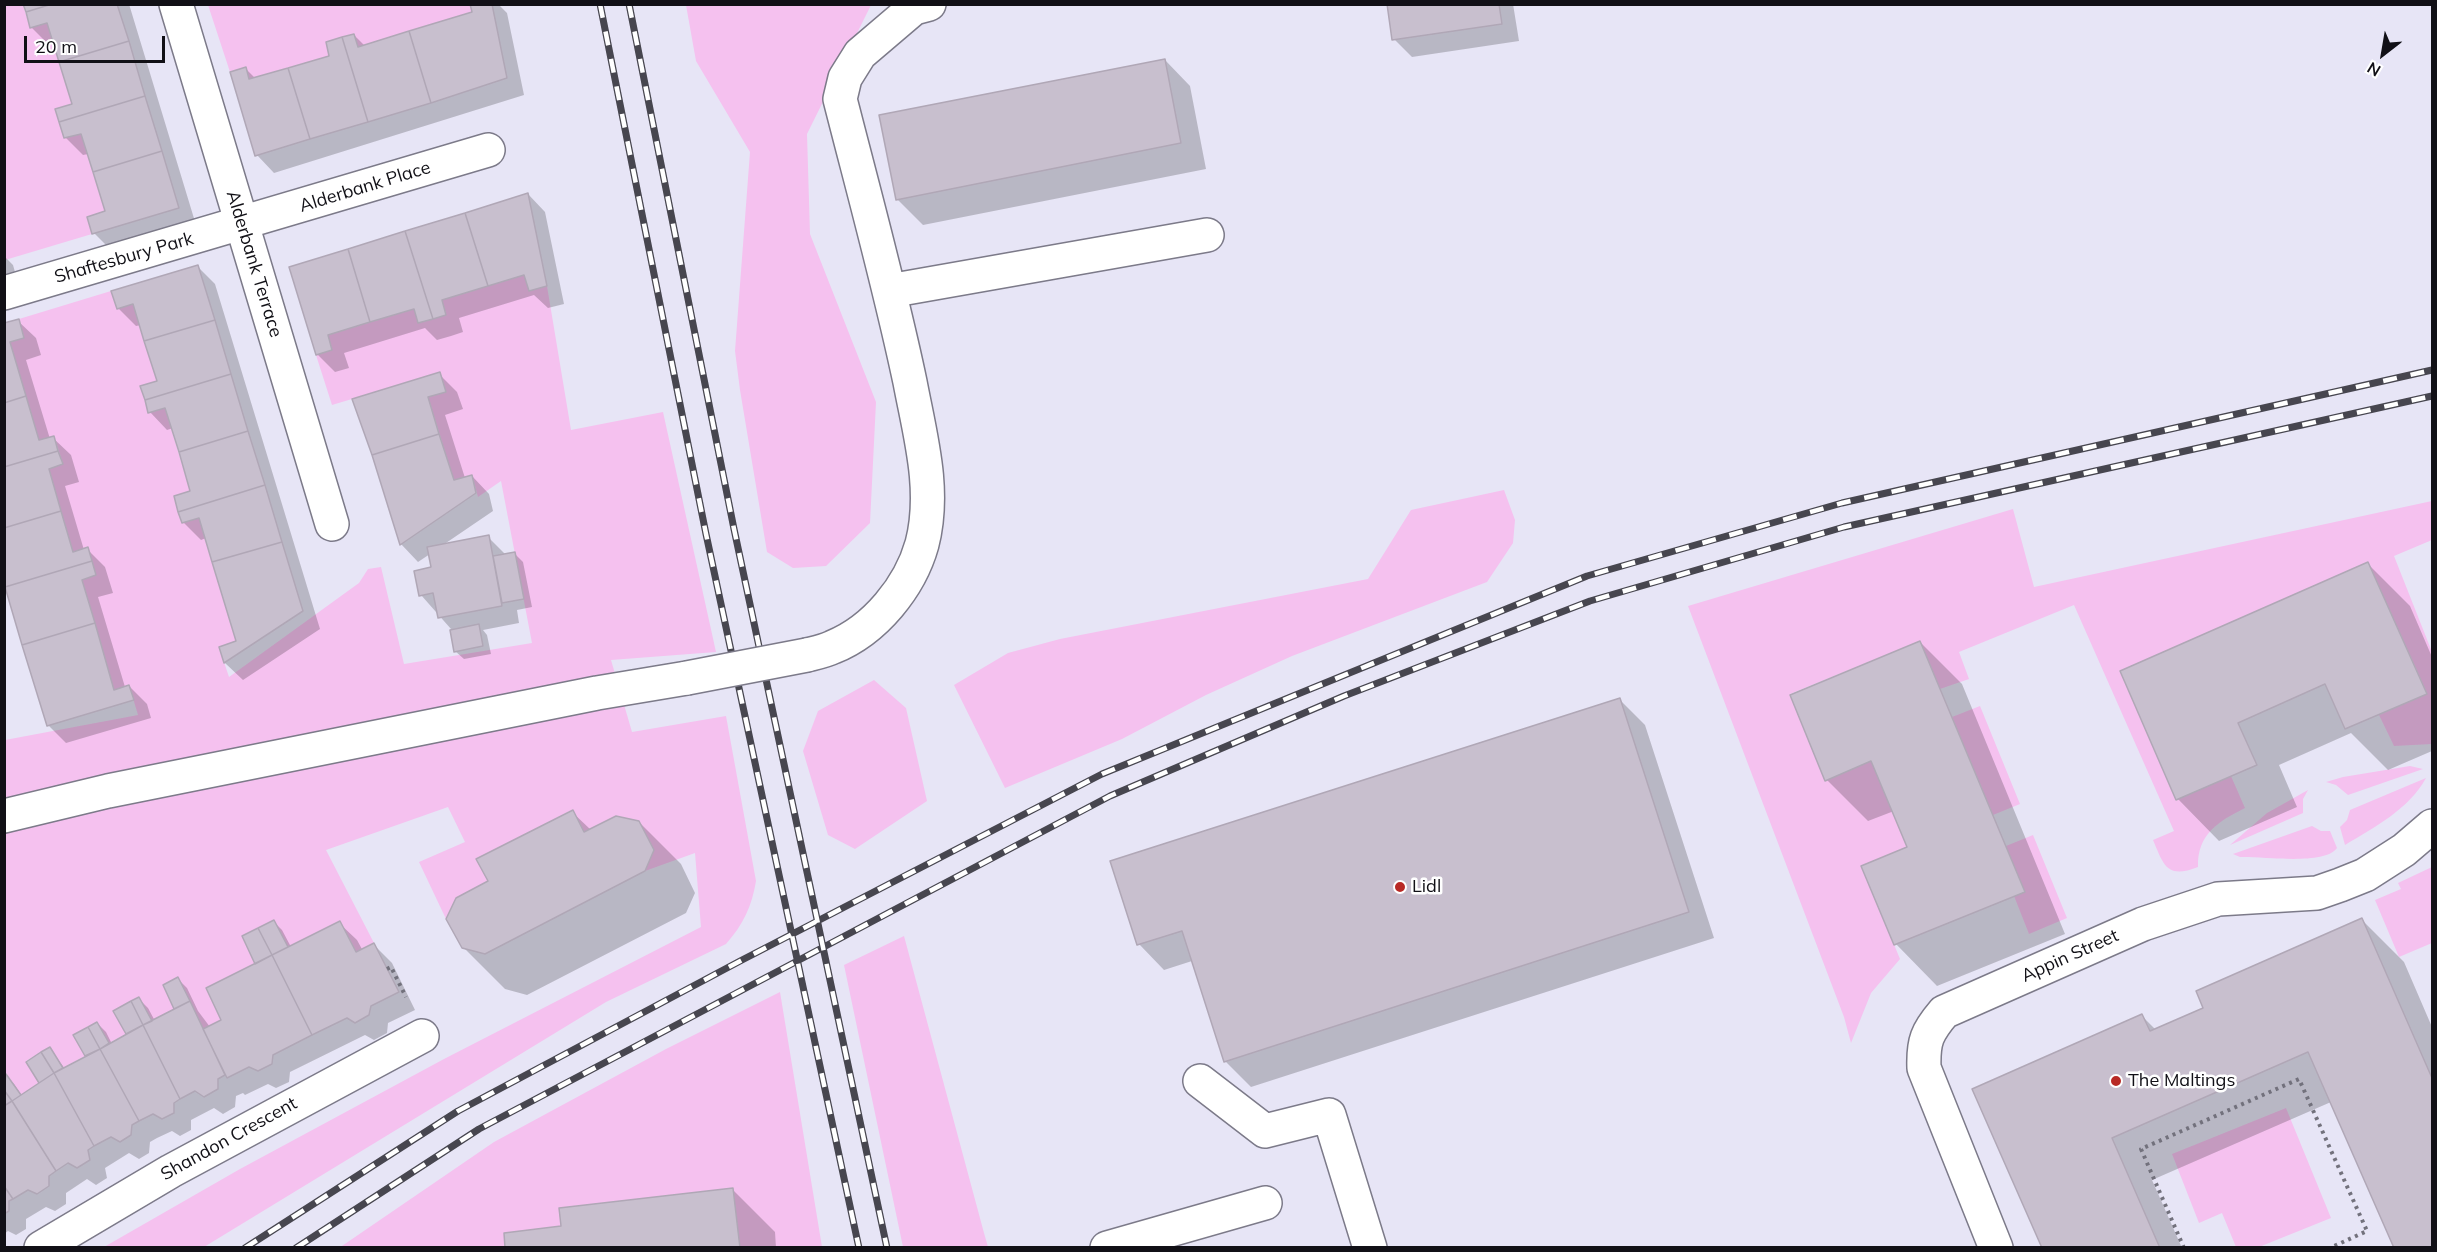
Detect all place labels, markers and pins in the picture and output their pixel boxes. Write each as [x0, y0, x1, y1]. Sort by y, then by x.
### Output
place label: Lidl [1412, 876, 1441, 898]
marker: Lidl [1393, 880, 1407, 894]
place label: The Maltings [2128, 1070, 2235, 1092]
marker: The Maltings [2109, 1074, 2123, 1088]

